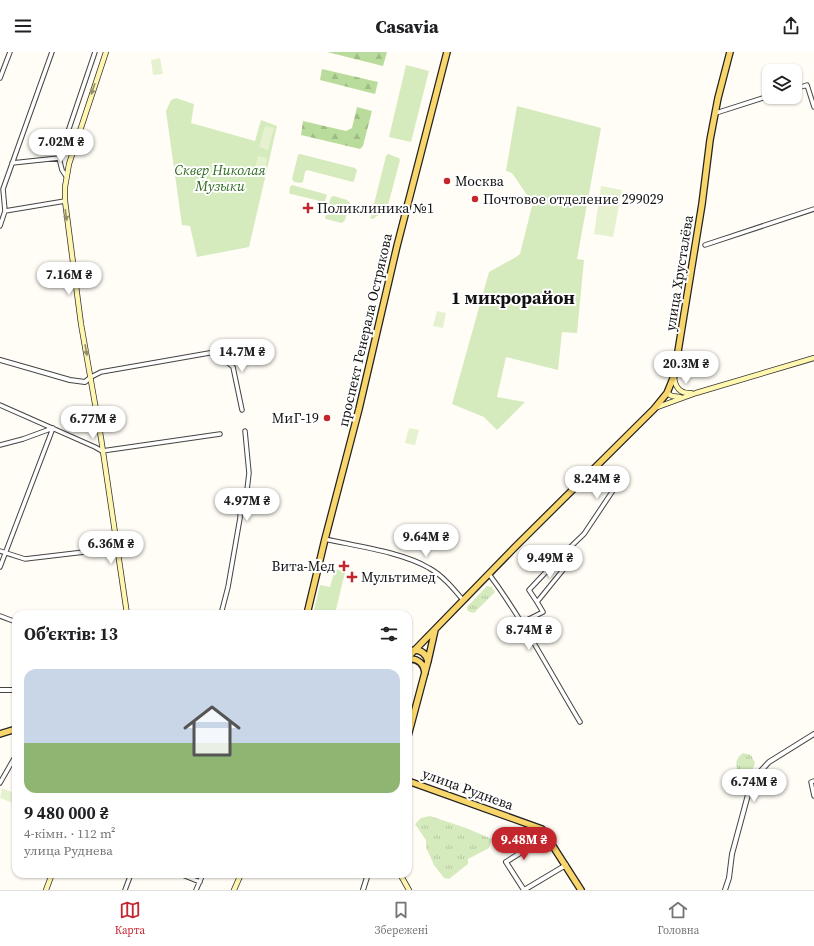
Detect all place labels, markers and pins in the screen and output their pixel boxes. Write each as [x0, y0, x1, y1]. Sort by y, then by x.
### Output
pin: 7.02M ₴ [24, 129, 98, 163]
place label: Москва [455, 171, 505, 191]
marker: Москва [442, 176, 452, 186]
place label: Почтовое отделение 299029 [483, 189, 664, 209]
marker: Почтовое отделение 299029 [470, 194, 480, 204]
place label: Поликлиника №1 [317, 198, 434, 218]
marker: Поликлиника №1 [302, 202, 314, 214]
pin: 7.16M ₴ [32, 262, 106, 296]
pin: 14.7M ₴ [205, 339, 279, 373]
pin: 20.3M ₴ [649, 351, 723, 385]
pin: 6.77M ₴ [56, 406, 130, 440]
place label: МиГ-19 [272, 408, 319, 428]
marker: МиГ-19 [322, 413, 332, 423]
pin: 8.24M ₴ [560, 466, 634, 500]
pin: 4.97M ₴ [210, 488, 284, 522]
pin: 9.64M ₴ [389, 524, 463, 558]
pin: 6.36M ₴ [74, 531, 148, 565]
pin: 9.49M ₴ [513, 545, 587, 579]
place label: Вита-Мед [272, 556, 335, 576]
marker: Вита-Мед [338, 560, 350, 572]
place label: Мультимед [361, 567, 436, 587]
marker: Мультимед [346, 571, 358, 583]
pin: 8.74M ₴ [492, 617, 566, 651]
pin: 6.74M ₴ [717, 769, 791, 803]
pin: 9.48M ₴ [487, 827, 561, 861]

